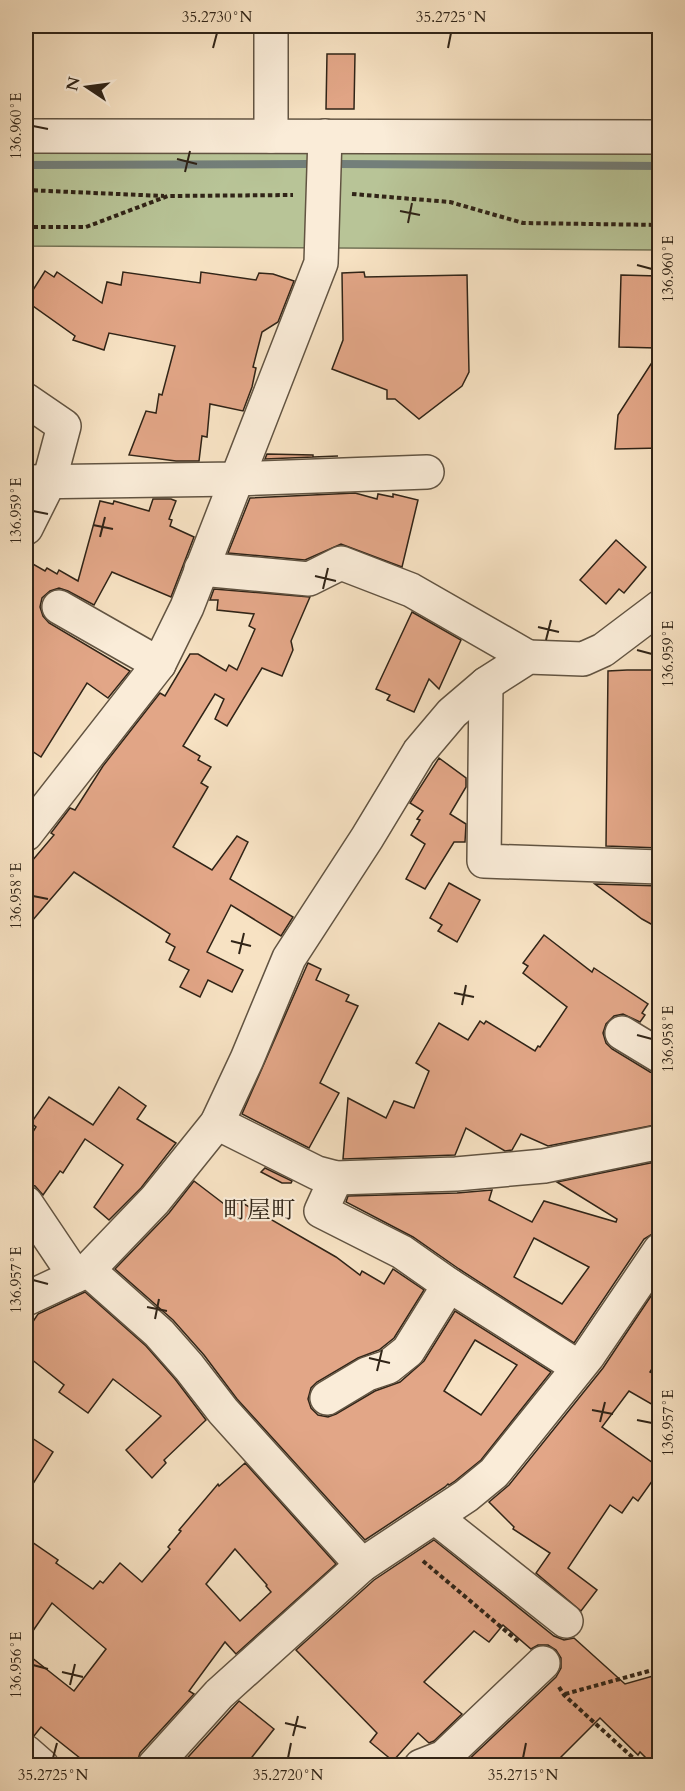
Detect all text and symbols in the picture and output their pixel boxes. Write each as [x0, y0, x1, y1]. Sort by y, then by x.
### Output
text: 35.2730°N [182, 7, 252, 27]
text: 35.2725°N [416, 7, 486, 27]
north arrow [57, 57, 117, 117]
text: N [61, 75, 86, 93]
text: 136.960°E [6, 93, 26, 159]
text: 136.960°E [658, 236, 678, 302]
text: 136.959°E [6, 478, 26, 544]
text: 136.959°E [658, 621, 678, 687]
text: 136.958°E [6, 863, 26, 929]
text: 136.958°E [658, 1006, 678, 1072]
district label: 町屋町 [223, 1194, 295, 1227]
text: 136.957°E [6, 1247, 26, 1313]
text: 136.957°E [658, 1390, 678, 1456]
text: 136.956°E [6, 1632, 26, 1698]
text: 35.2725°N [18, 1765, 88, 1785]
text: 35.2720°N [253, 1765, 323, 1785]
text: 35.2715°N [488, 1765, 558, 1785]

